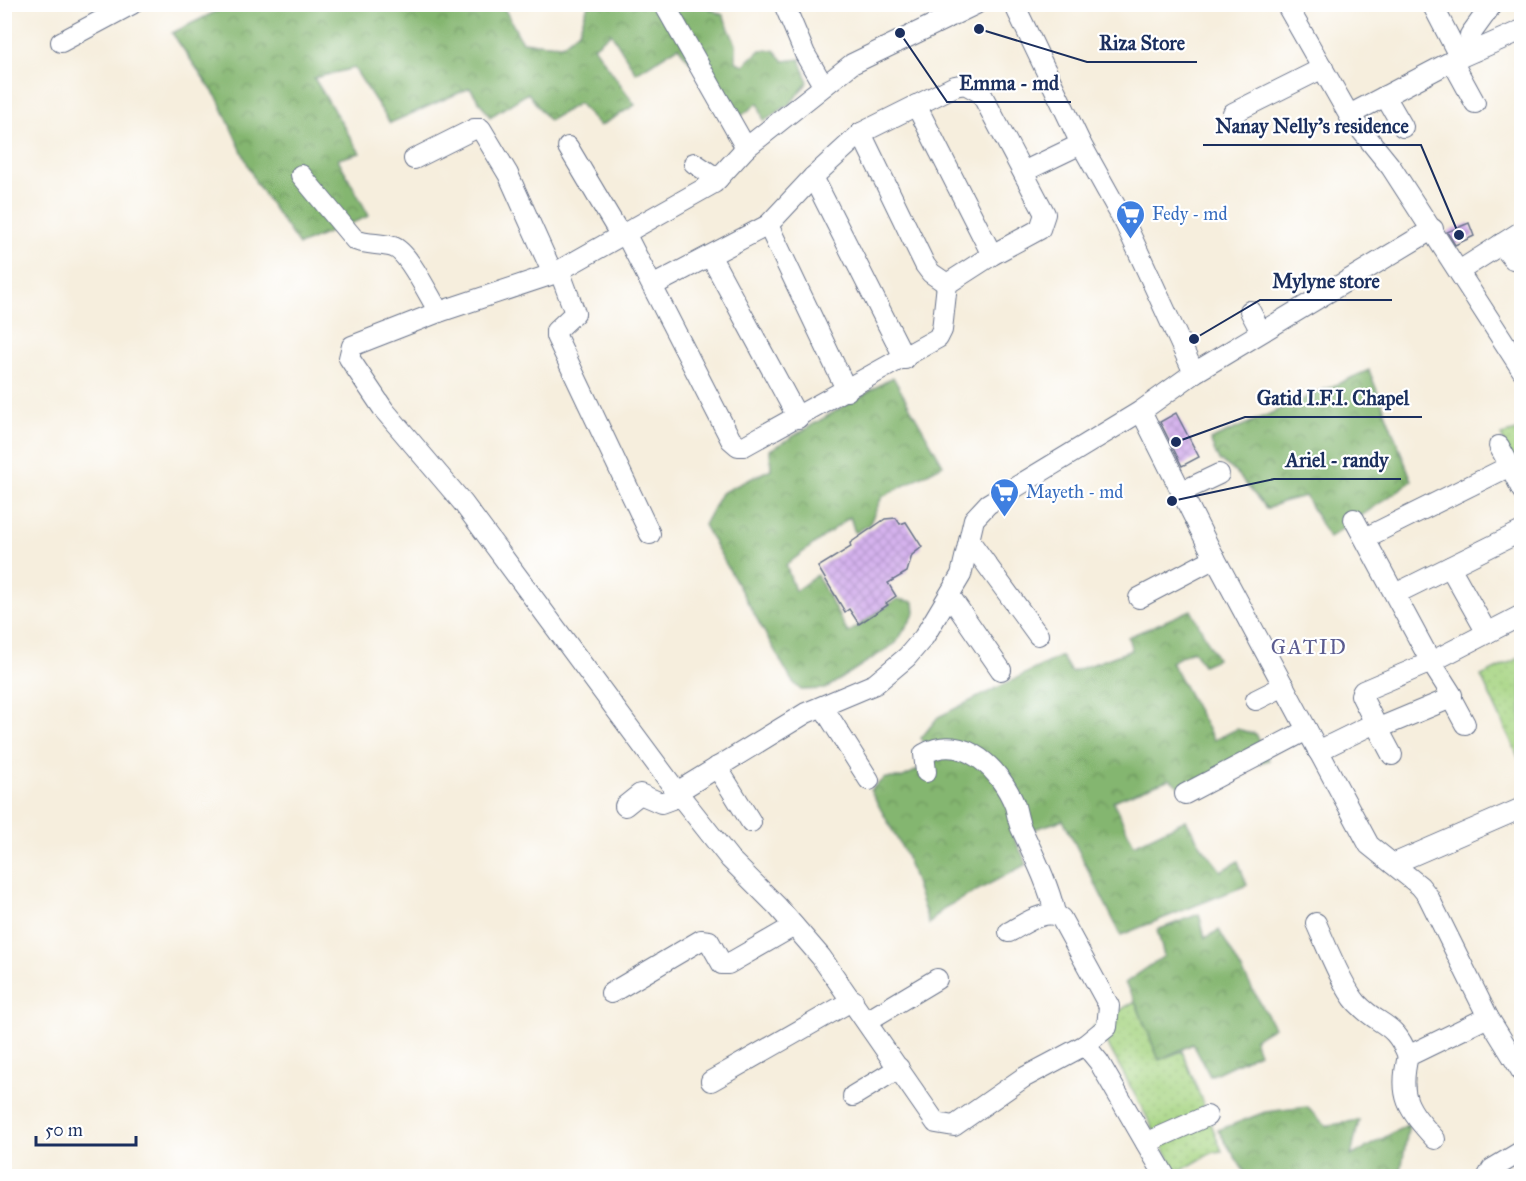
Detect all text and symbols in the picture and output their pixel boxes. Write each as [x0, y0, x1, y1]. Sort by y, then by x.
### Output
callout: Riza Store [1087, 24, 1197, 62]
text: Riza Store [1099, 31, 1186, 55]
callout: Emma - md [947, 64, 1071, 102]
text: Emma - md [959, 71, 1060, 95]
callout: Nanay Nelly's residence [1203, 107, 1421, 145]
text: Nanay Nelly's residence [1215, 114, 1410, 139]
supermarket icon: Fedy - md [1115, 198, 1147, 240]
place label: Fedy - md [1152, 203, 1227, 225]
callout: Mylyne store [1260, 262, 1392, 300]
text: Mylyne store [1272, 269, 1380, 294]
callout: Gatid I.F.I. Chapel [1245, 379, 1422, 417]
text: Gatid I.F.I. Chapel [1257, 386, 1410, 411]
callout: Ariel - randy [1274, 441, 1401, 479]
text: Ariel - randy [1284, 448, 1390, 473]
supermarket icon: Mayeth - md [989, 476, 1021, 518]
place label: Mayeth - md [1026, 481, 1123, 503]
district label: GATID [1271, 634, 1347, 660]
scale bar [36, 1109, 136, 1147]
text: 50 m [45, 1119, 83, 1141]

